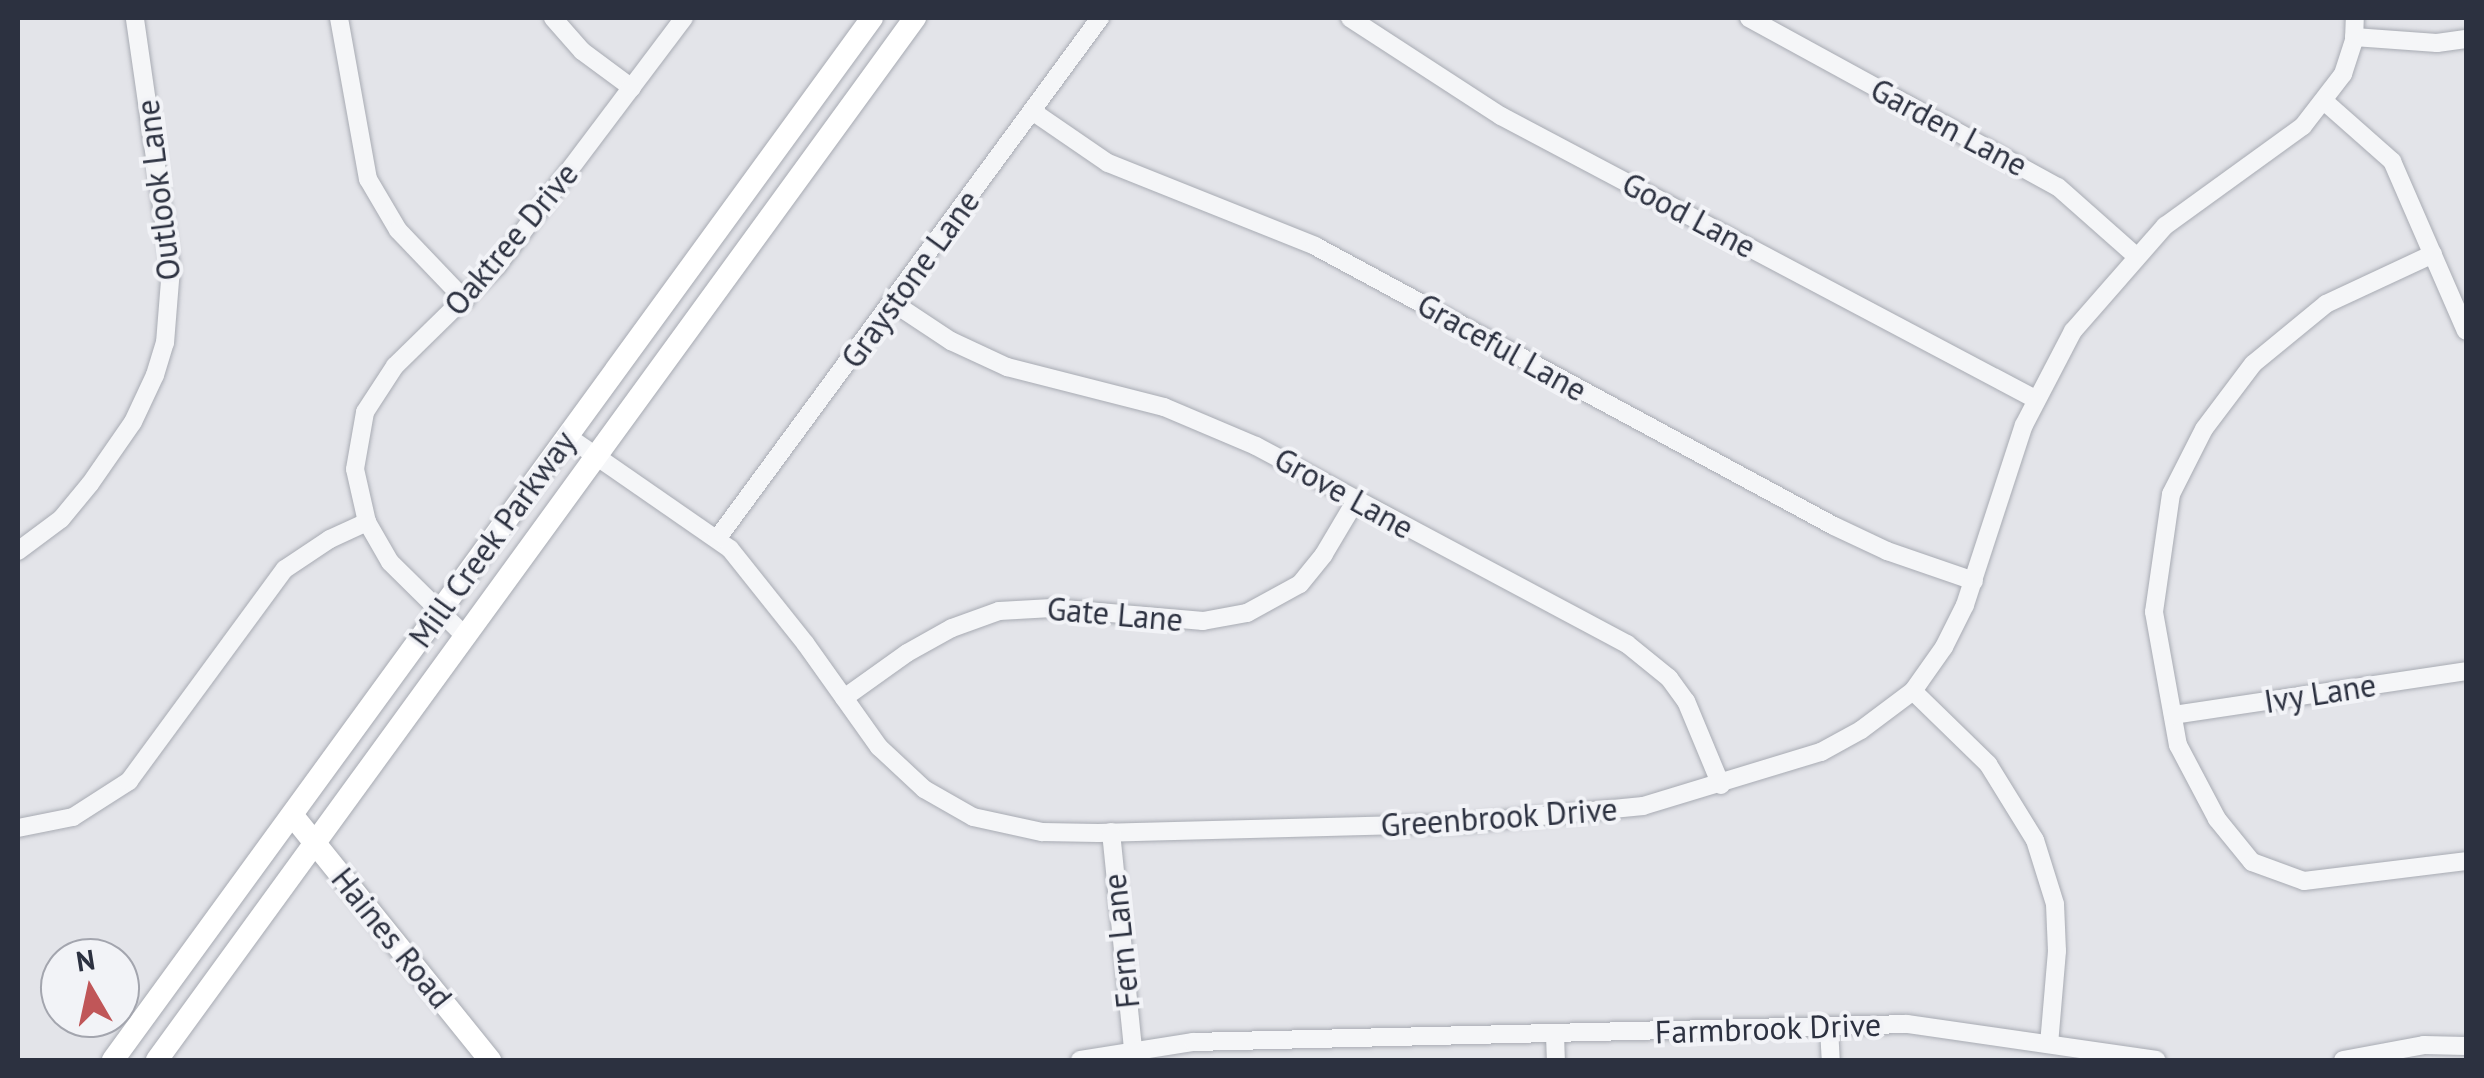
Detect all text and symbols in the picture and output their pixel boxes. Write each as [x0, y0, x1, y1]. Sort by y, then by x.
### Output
street label: Garden Lane [1864, 70, 2034, 184]
street label: Outlook Lane [128, 97, 188, 283]
street label: Oaktree Drive [436, 155, 586, 323]
street label: Good Lane [1616, 164, 1762, 266]
street label: Graystone Lane [833, 183, 987, 375]
street label: Graceful Lane [1411, 285, 1593, 409]
street label: Mill Creek Parkway [400, 423, 584, 655]
street label: Grove Lane [1268, 439, 1420, 547]
street label: Gate Lane [1045, 589, 1185, 639]
street label: Ivy Lane [2261, 665, 2379, 721]
street label: Greenbrook Drive [1379, 790, 1619, 844]
street label: Haines Road [324, 860, 460, 1016]
street label: Fern Lane [1095, 872, 1147, 1010]
north arrow [40, 938, 140, 1038]
text: N [74, 940, 98, 980]
street label: Farmbrook Drive [1654, 1005, 1882, 1051]

